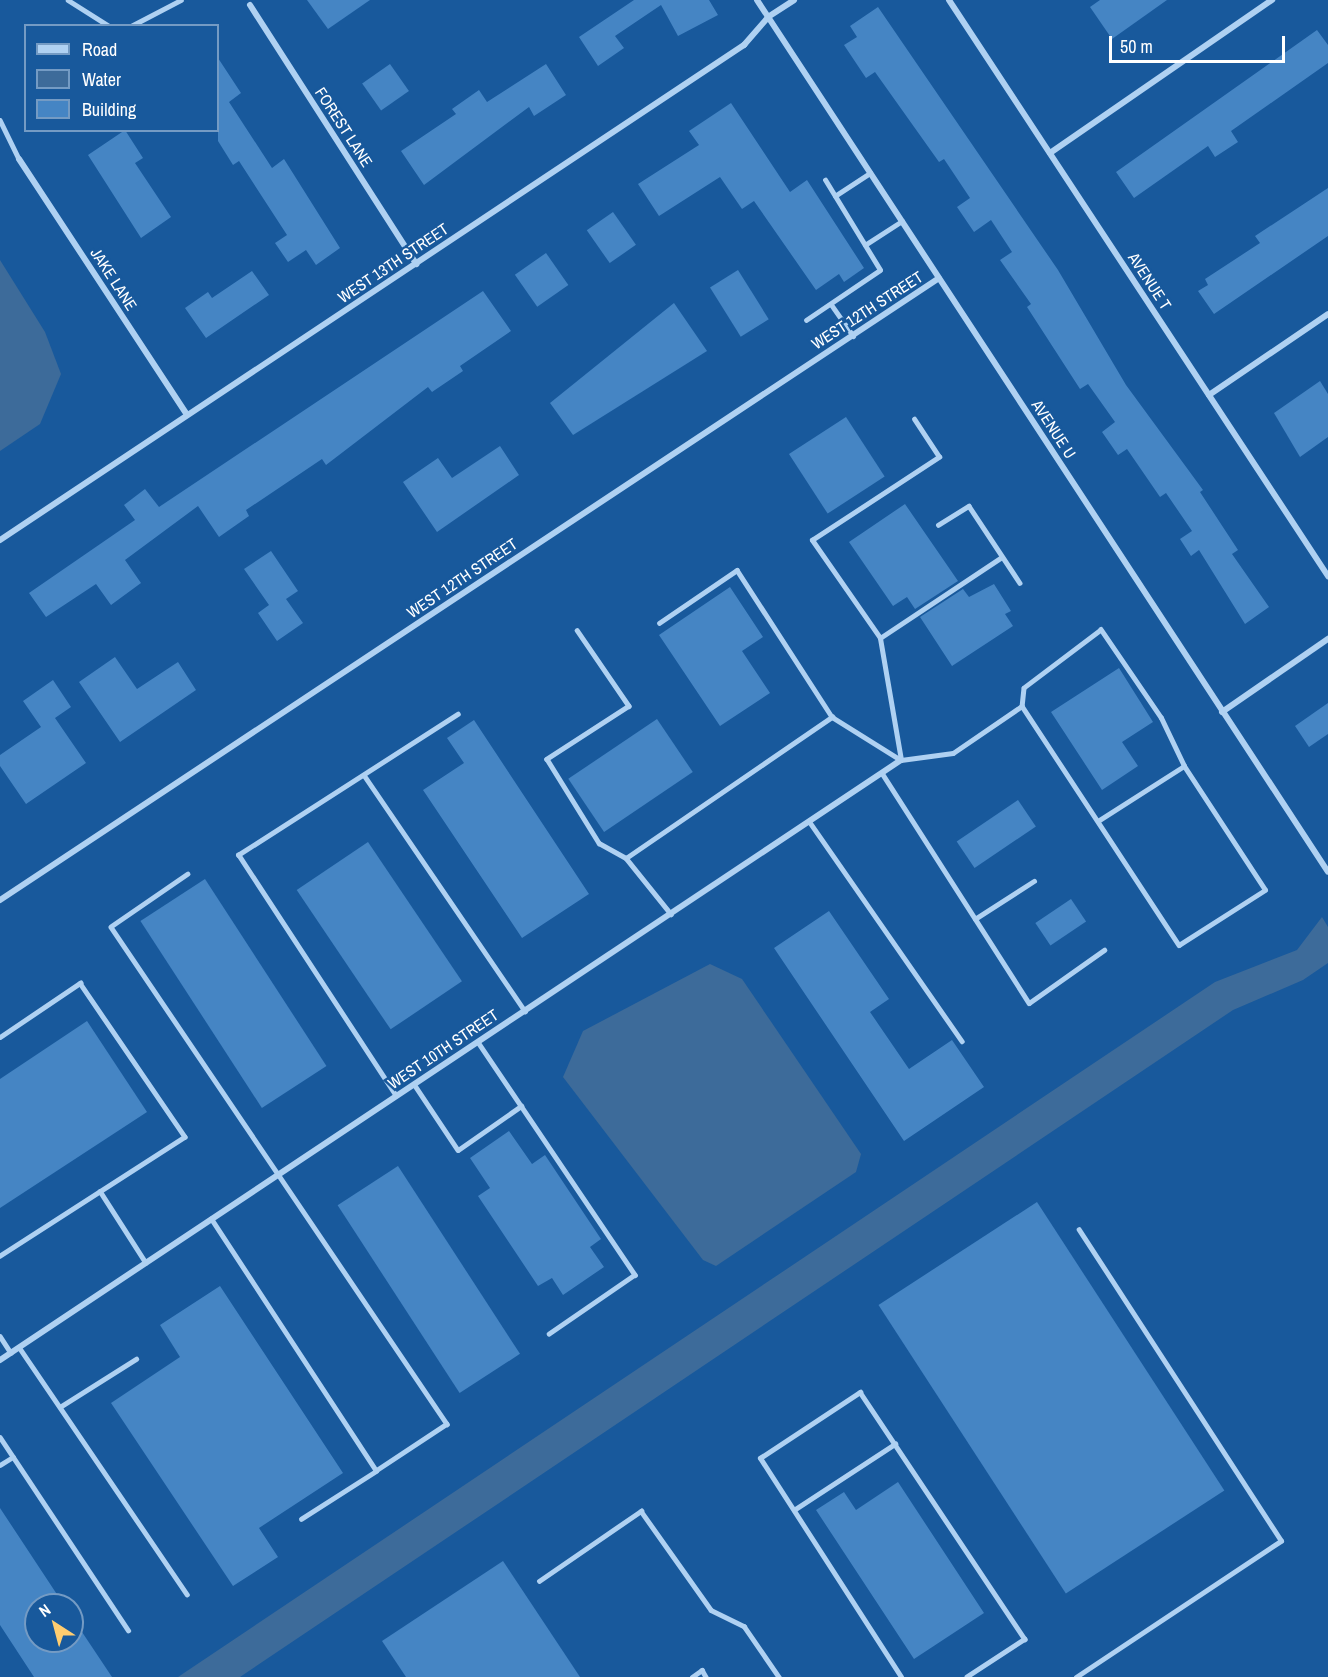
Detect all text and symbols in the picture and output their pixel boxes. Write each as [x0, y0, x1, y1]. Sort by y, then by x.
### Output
legend [24, 24, 219, 132]
scale bar [1112, 24, 1288, 62]
text: 50 m [1120, 34, 1153, 59]
text: Road [82, 37, 117, 62]
text: Water [82, 67, 121, 92]
street label: FOREST LANE [311, 84, 377, 170]
text: Building [82, 97, 136, 122]
street label: WEST 13TH STREET [334, 219, 452, 307]
street label: JAKE LANE [87, 244, 141, 314]
street label: AVENUE T [1124, 249, 1176, 313]
street label: WEST 12TH STREET [808, 267, 926, 353]
street label: AVENUE U [1028, 396, 1080, 462]
street label: WEST 12TH STREET [403, 534, 521, 622]
street label: WEST 10TH STREET [384, 1005, 502, 1093]
north arrow [24, 1593, 84, 1653]
text: N [34, 1598, 55, 1622]

